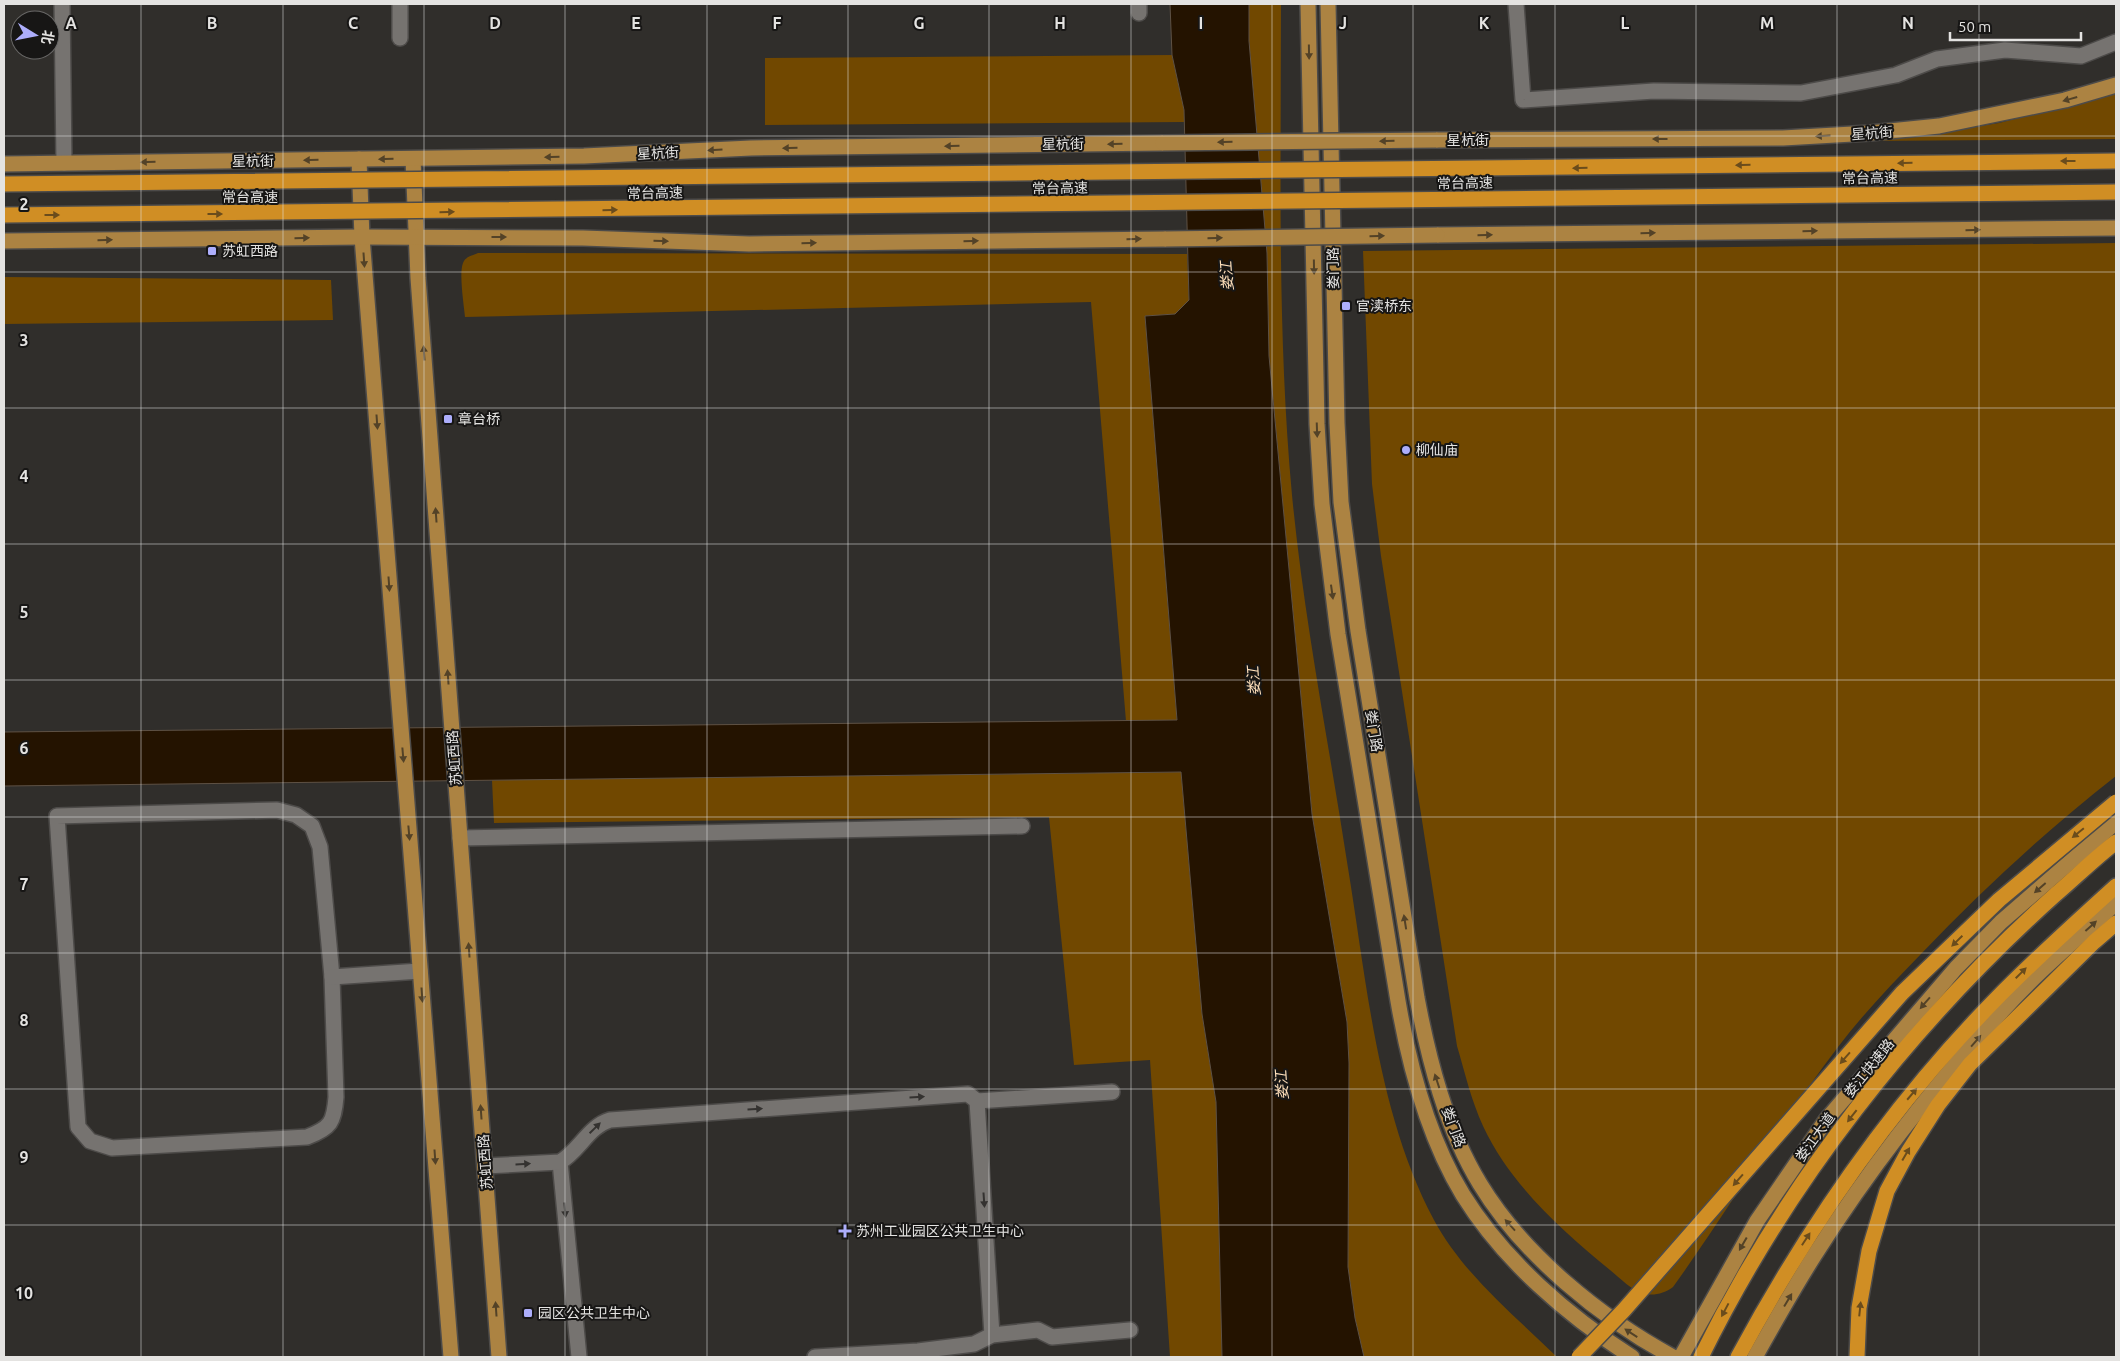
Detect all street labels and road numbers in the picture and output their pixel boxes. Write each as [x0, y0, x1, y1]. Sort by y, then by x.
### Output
street label: 星杭街 [1850, 124, 1894, 142]
street label: 星杭街 [1447, 132, 1489, 148]
street label: 星杭街 [1042, 136, 1084, 152]
street label: 星杭街 [637, 144, 679, 162]
street label: 星杭街 [232, 153, 274, 169]
street label: 常台高速 [1842, 170, 1898, 186]
street label: 常台高速 [1437, 175, 1493, 191]
street label: 常台高速 [1032, 180, 1088, 196]
street label: 常台高速 [627, 185, 683, 201]
street label: 常台高速 [222, 189, 278, 205]
street label: 娄门路 [1325, 247, 1341, 289]
street label: 娄门路 [1363, 709, 1385, 753]
street label: 苏虹西路 [444, 730, 464, 786]
street label: 娄江快速路 [1841, 1036, 1897, 1100]
street label: 娄门路 [1439, 1105, 1469, 1149]
street label: 娄江大道 [1792, 1110, 1838, 1164]
street label: 苏虹西路 [475, 1134, 495, 1190]

